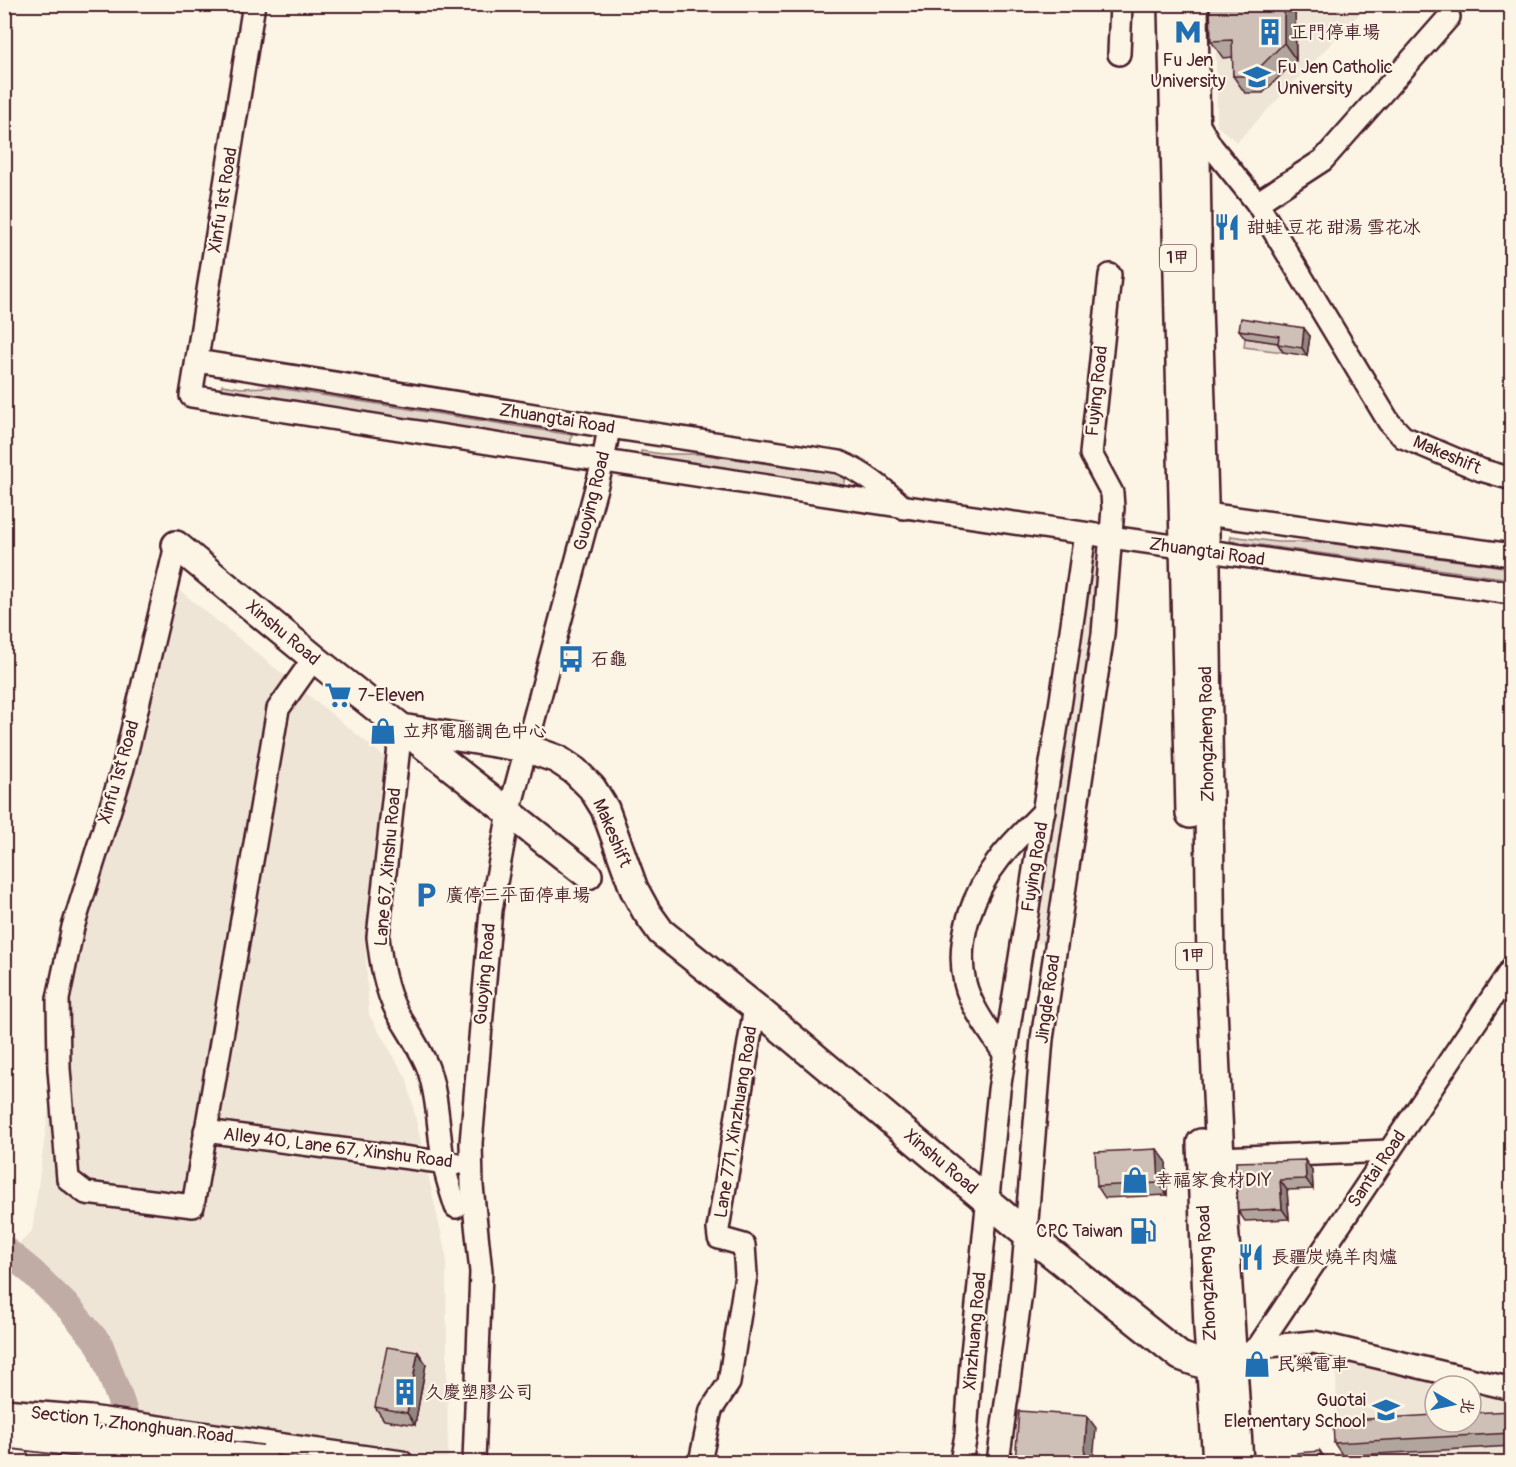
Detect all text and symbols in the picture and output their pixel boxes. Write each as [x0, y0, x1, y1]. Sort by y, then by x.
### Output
metro station icon: Fu Jen University [1173, 17, 1203, 47]
building icon: 正門停車場 [1255, 17, 1285, 47]
place label: 正門停車場 [1290, 21, 1380, 44]
place label: Fu Jen University [1150, 49, 1226, 93]
place label: Fu Jen Catholic University [1277, 56, 1393, 100]
school or university icon: Fu Jen Catholic University [1242, 62, 1272, 92]
street label: Xinfu 1st Road [203, 146, 243, 254]
restaurant icon: 甜蛙 豆花 甜湯 雪花冰 [1212, 212, 1242, 242]
place label: 甜蛙 豆花 甜湯 雪花冰 [1247, 216, 1421, 239]
road number: 1甲 [1160, 245, 1196, 271]
street label: Fuying Road [1081, 345, 1113, 437]
street label: Zhuangtai Road [497, 399, 617, 439]
street label: Makeshift [1409, 430, 1485, 480]
street label: Guoying Road [569, 449, 615, 553]
street label: Zhuangtai Road [1148, 532, 1266, 572]
street label: Xinshu Road [241, 595, 325, 671]
bus stop icon: 石龜 [556, 644, 586, 674]
place label: 石龜 [591, 648, 627, 671]
street label: Zhongzheng Road [1194, 666, 1220, 802]
supermarket icon: 7-Eleven [323, 680, 353, 710]
place label: 7-Eleven [358, 684, 425, 707]
shop icon: 立邦電腦調色中心 [368, 716, 398, 746]
street label: Xinfu 1st Road [93, 718, 145, 826]
place label: 立邦電腦調色中心 [403, 720, 547, 743]
street label: Lane 67, Xinshu Road [370, 787, 406, 947]
street label: Makeshift [587, 795, 637, 871]
street label: Fuying Road [1017, 820, 1053, 914]
parking icon: 廣停三平面停車場 [411, 880, 441, 910]
place label: 廣停三平面停車場 [446, 884, 590, 907]
street label: Guoying Road [469, 922, 501, 1026]
road number: 1甲 [1176, 943, 1212, 969]
street label: Jingde Road [1030, 953, 1066, 1045]
street label: Lane 771, Xinzhuang Road [709, 1024, 763, 1220]
street label: Alley 40, Lane 67, Xinshu Road [222, 1123, 454, 1173]
street label: Xinshu Road [899, 1124, 983, 1200]
street label: Santai Road [1343, 1126, 1411, 1212]
shop icon: 幸福家食材DIY [1120, 1165, 1150, 1195]
place label: 幸福家食材DIY [1155, 1169, 1272, 1192]
street label: Zhongzheng Road [1192, 1204, 1222, 1342]
fuel station icon: CPC Taiwan [1128, 1216, 1158, 1246]
place label: CPC Taiwan [1036, 1220, 1123, 1243]
restaurant icon: 長疆炭燒羊肉爐 [1236, 1242, 1266, 1272]
place label: 長疆炭燒羊肉爐 [1271, 1246, 1397, 1269]
street label: Xinzhuang Road [958, 1271, 992, 1391]
shop icon: 民樂電車 [1242, 1349, 1272, 1379]
place label: 民樂電車 [1277, 1353, 1349, 1376]
north arrow [1423, 1374, 1483, 1434]
building icon: 久慶塑膠公司 [390, 1377, 420, 1407]
place label: 久慶塑膠公司 [425, 1381, 533, 1404]
place label: Guotai Elementary School [1224, 1389, 1366, 1433]
school or university icon: Guotai Elementary School [1371, 1395, 1401, 1425]
text: 北 [1456, 1397, 1478, 1416]
street label: Section 1, Zhonghuan Road [29, 1401, 235, 1449]

